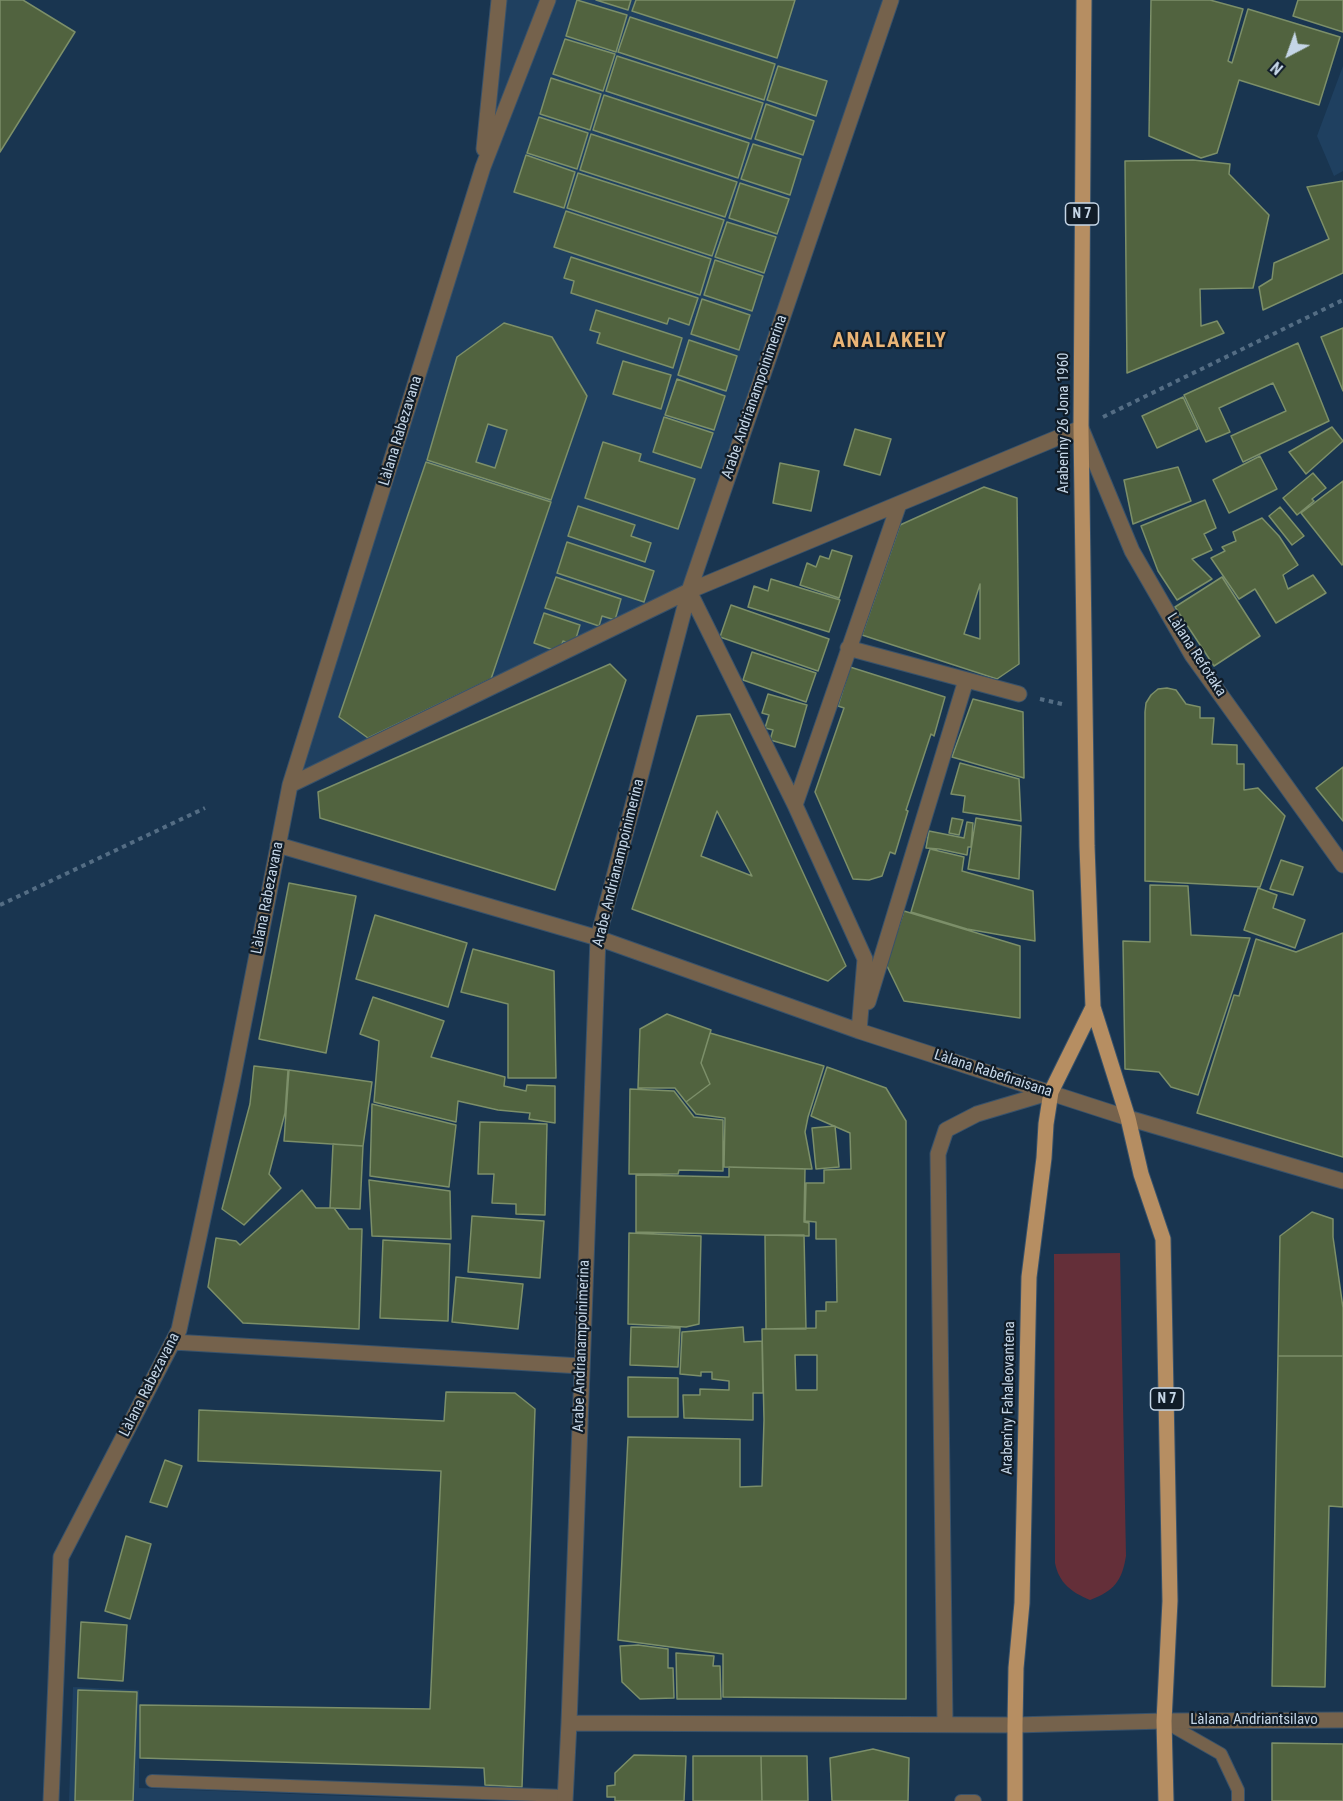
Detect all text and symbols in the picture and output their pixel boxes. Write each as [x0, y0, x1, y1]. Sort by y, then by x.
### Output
north arrow [1259, 24, 1319, 84]
text: N [1267, 58, 1287, 78]
road number: N 7 [1066, 203, 1098, 225]
street label: Arabe Andrianampoinimerina [718, 313, 792, 481]
district label: ANALAKELY [833, 329, 947, 355]
street label: Araben'ny 26 Jona 1960 [1055, 352, 1073, 494]
street label: Làlana Rabezavana [376, 374, 426, 488]
street label: Làlana Refotaka [1162, 610, 1230, 700]
street label: Arabe Andrianampoinimerina [589, 777, 649, 949]
street label: Làlana Rabezavana [248, 840, 288, 956]
street label: Làlana Rabefiraisana [932, 1046, 1054, 1102]
street label: Arabe Andrianampoinimerina [570, 1260, 594, 1432]
street label: Araben'ny Fahaleovantena [999, 1321, 1019, 1475]
street label: Làlana Rabezavana [116, 1330, 184, 1440]
road number: N 7 [1150, 1388, 1184, 1410]
street label: Làlana Andriantsilavo [1190, 1711, 1318, 1729]

